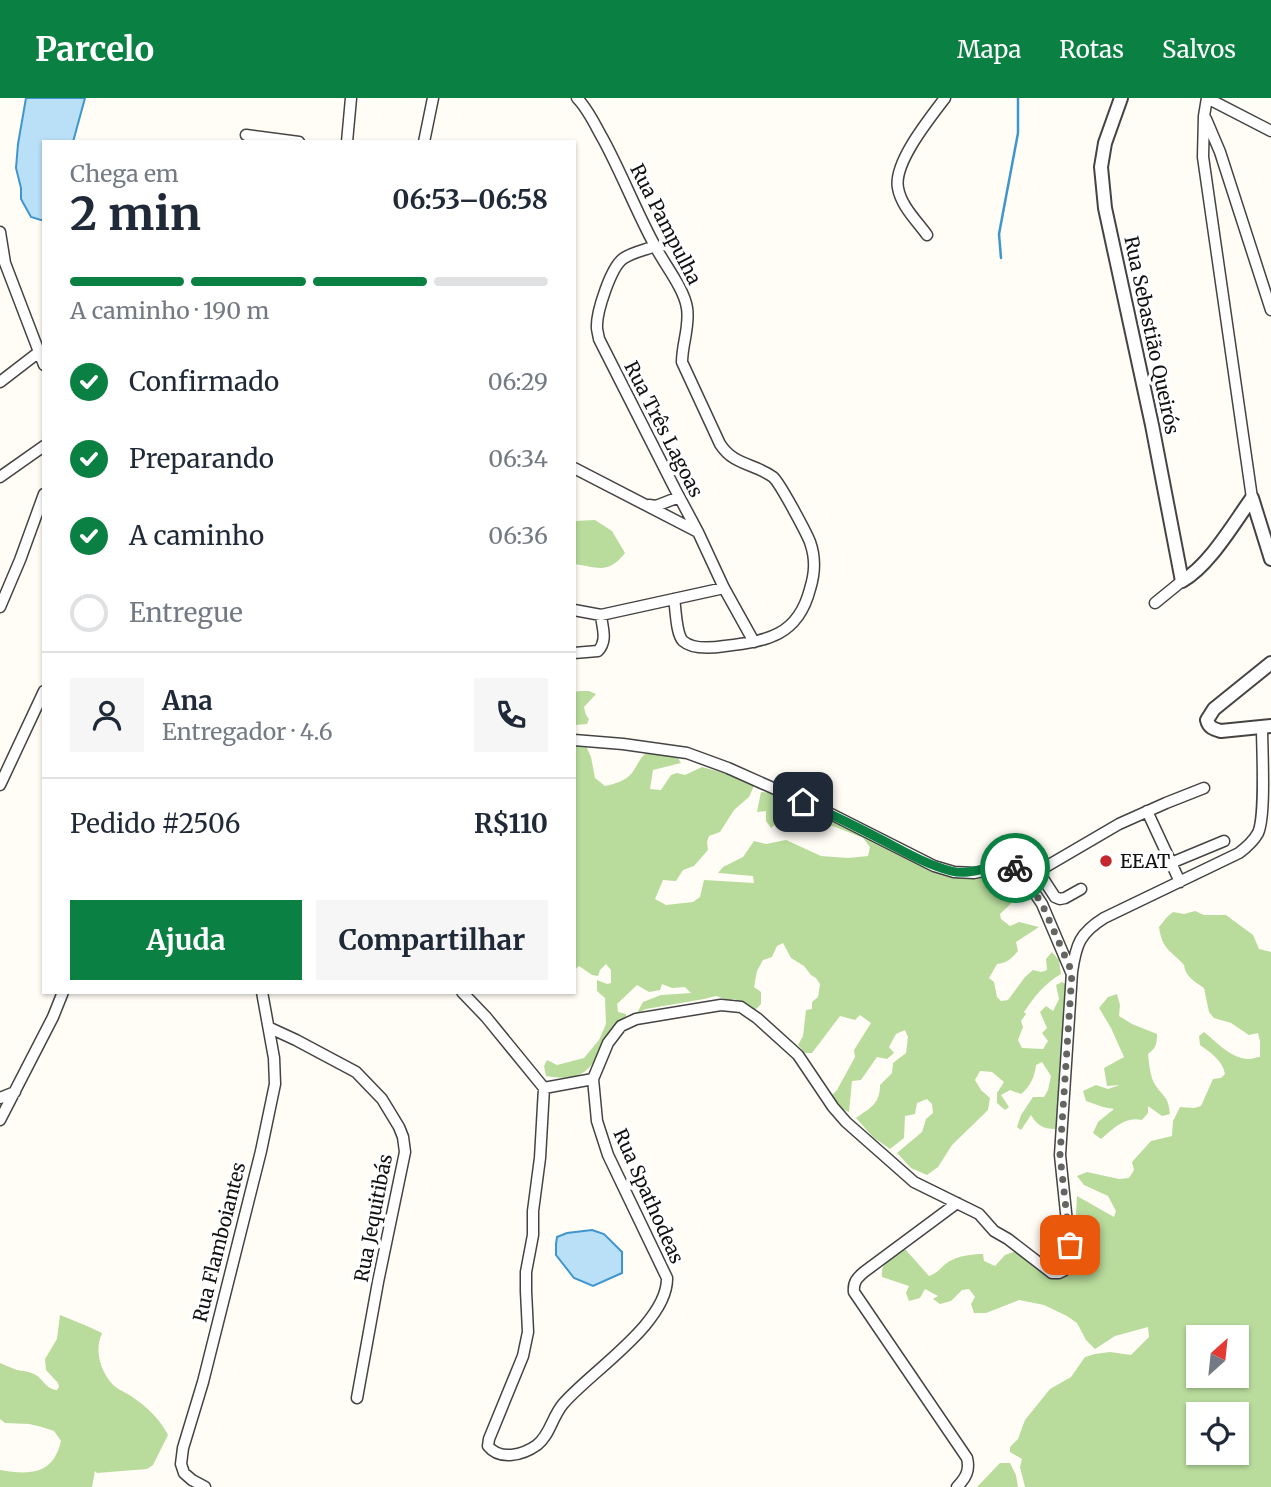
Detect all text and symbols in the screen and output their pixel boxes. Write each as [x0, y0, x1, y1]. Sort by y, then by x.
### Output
text: Parcelo [35, 29, 154, 70]
text: Mapa [957, 34, 1021, 65]
text: Rotas [1059, 34, 1124, 65]
text: Salvos [1162, 34, 1236, 65]
text: Chega em [70, 159, 179, 188]
street label: Rua Pampulha [625, 160, 707, 288]
text: 06:53–06:58 [392, 183, 548, 216]
text: 2 min [70, 185, 201, 243]
street label: Rua Sebastião Queirós [1119, 234, 1185, 436]
text: A caminho · 190 m [70, 296, 269, 325]
street label: Rua Três Lagoas [619, 357, 709, 501]
icon: check [70, 363, 108, 401]
text: Confirmado [129, 365, 279, 398]
text: 06:29 [488, 367, 548, 396]
icon: check [70, 440, 108, 478]
text: Preparando [129, 442, 274, 475]
text: 06:34 [488, 444, 548, 473]
icon: check [70, 517, 108, 555]
text: A caminho [129, 519, 264, 552]
text: 06:36 [488, 521, 548, 550]
text: Entregue [129, 596, 243, 629]
button: person [70, 678, 144, 752]
button: phone [474, 678, 548, 752]
text: Ana [162, 684, 213, 717]
text: Entregador · 4.6 [162, 717, 333, 746]
pin [773, 772, 833, 832]
icon: home [784, 783, 822, 821]
text: Pedido #2506 [70, 807, 240, 840]
text: R$110 [474, 807, 548, 840]
courier [980, 833, 1050, 903]
icon: bike [996, 849, 1034, 887]
place label: EEAT [1120, 849, 1170, 873]
marker: EEAT [1098, 853, 1114, 869]
button: Ajuda [70, 900, 302, 980]
button: Compartilhar [316, 900, 548, 980]
street label: Rua Spathodeas [609, 1125, 689, 1267]
street label: Rua Jequitibás [349, 1152, 397, 1284]
street label: Rua Flamboiantes [188, 1160, 250, 1324]
pin [1040, 1215, 1100, 1275]
icon: bag [1051, 1226, 1089, 1264]
north arrow [1186, 1325, 1250, 1388]
map controls [1186, 1325, 1249, 1465]
button: locate [1186, 1402, 1249, 1465]

